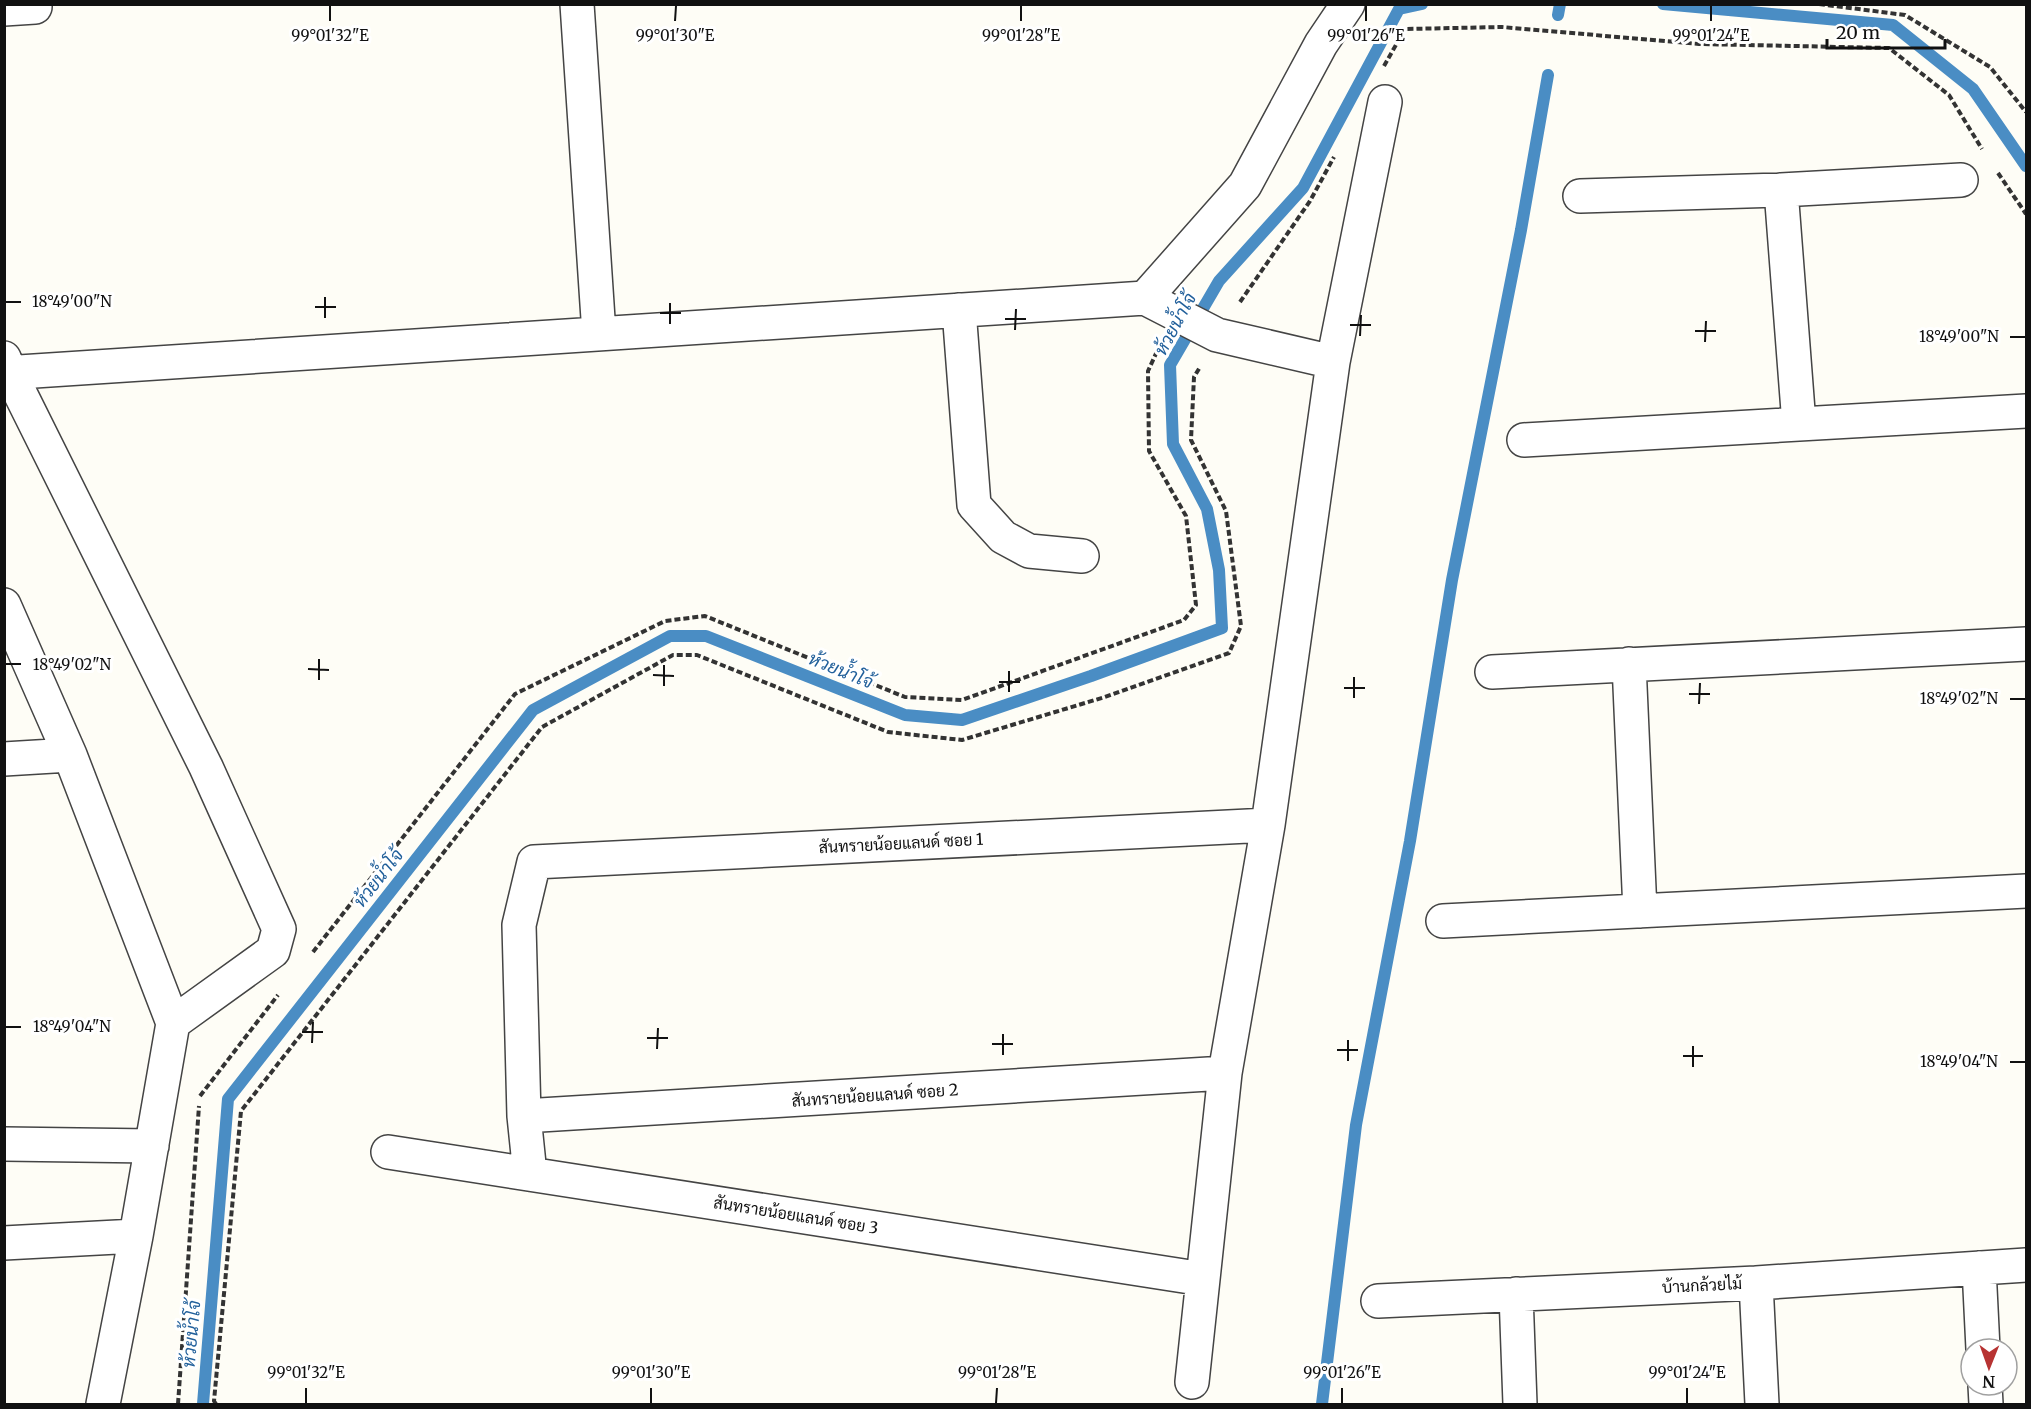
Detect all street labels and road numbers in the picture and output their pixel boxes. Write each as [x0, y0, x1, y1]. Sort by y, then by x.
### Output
street label: สันทรายน้อยแลนด์ ซอย 1 [818, 827, 984, 857]
street label: สันทรายน้อยแลนด์ ซอย 2 [791, 1077, 959, 1111]
street label: สันทรายน้อยแลนด์ ซอย 3 [712, 1190, 880, 1238]
street label: บ้านกล้วยไม้ [1661, 1272, 1744, 1297]

